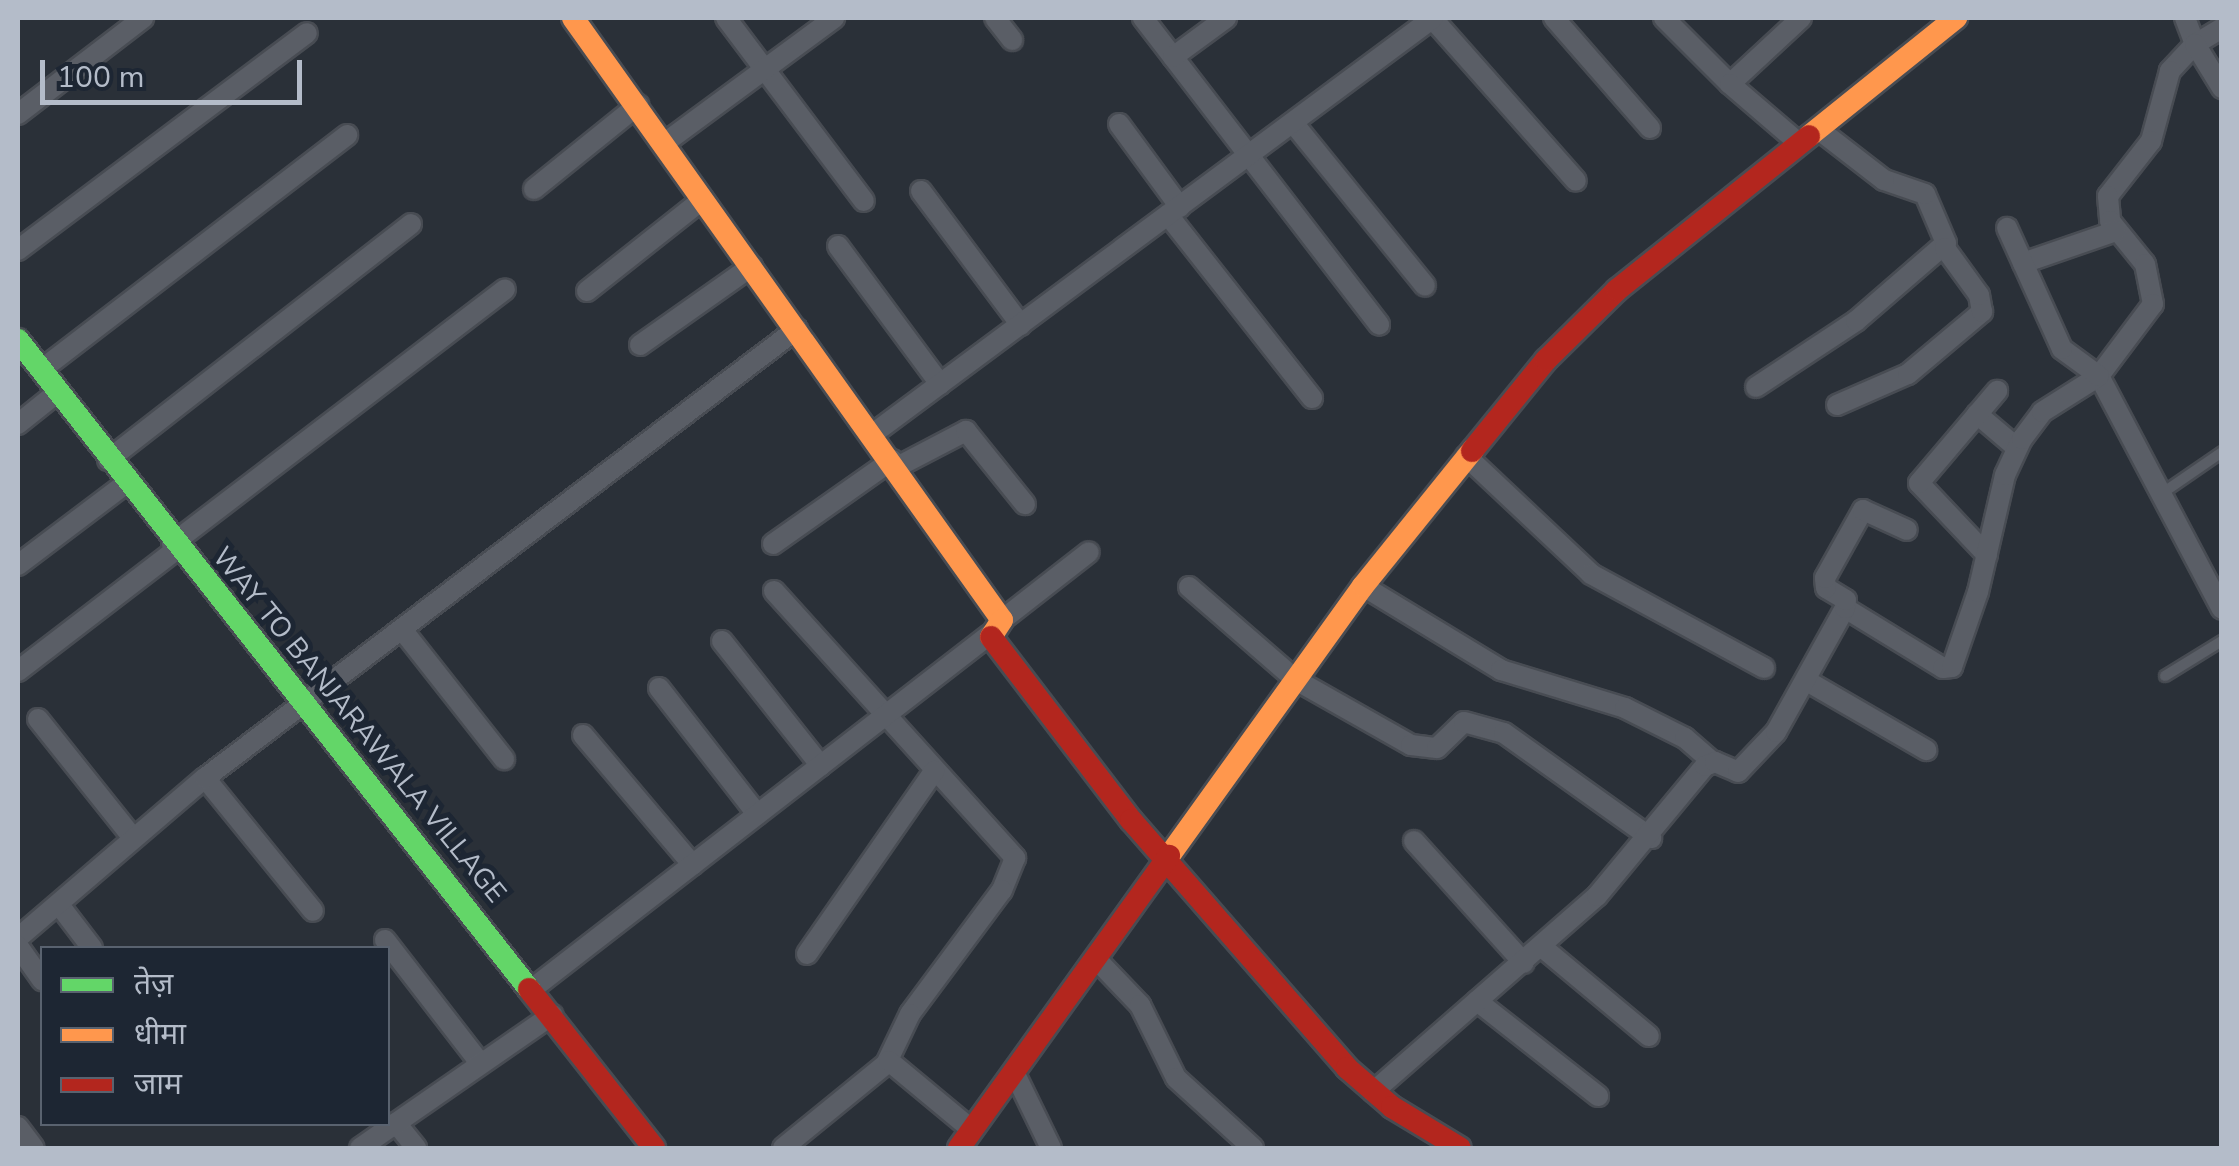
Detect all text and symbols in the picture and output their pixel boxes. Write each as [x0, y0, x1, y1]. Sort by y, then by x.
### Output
scale bar [45, 40, 308, 102]
text: 100 m [57, 57, 144, 98]
street label: WAY TO BANJARAWALA VILLAGE [205, 540, 513, 910]
legend [40, 946, 390, 1126]
text: तेज़ [134, 964, 173, 1005]
text: धीमा [134, 1014, 186, 1055]
text: जाम [134, 1064, 182, 1105]

